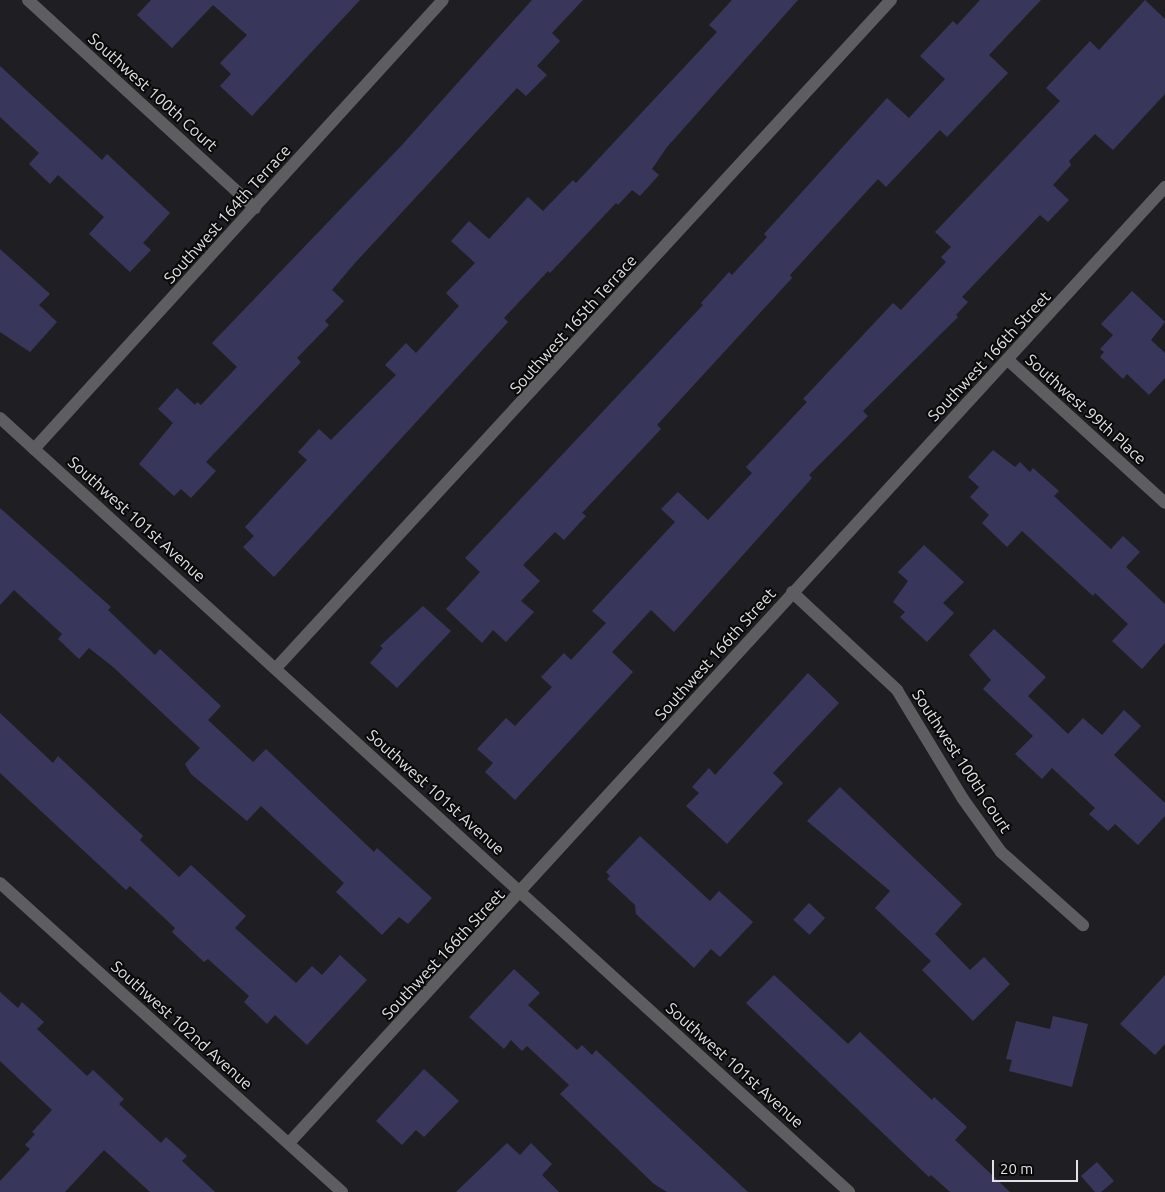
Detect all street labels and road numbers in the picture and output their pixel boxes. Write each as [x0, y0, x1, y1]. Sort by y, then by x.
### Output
street label: Southwest 100th Court [84, 29, 222, 155]
street label: Southwest 164th Terrace [160, 141, 294, 287]
street label: Southwest 165th Terrace [506, 251, 640, 397]
street label: Southwest 166th Street [924, 287, 1054, 425]
street label: Southwest 99th Place [1022, 350, 1150, 468]
street label: Southwest 101st Avenue [64, 452, 210, 586]
street label: Southwest 166th Street [651, 584, 779, 724]
street label: Southwest 100th Court [908, 686, 1016, 836]
street label: Southwest 101st Avenue [363, 725, 509, 859]
street label: Southwest 166th Street [378, 885, 508, 1023]
street label: Southwest 102nd Avenue [107, 956, 257, 1094]
street label: Southwest 101st Avenue [662, 998, 808, 1132]

